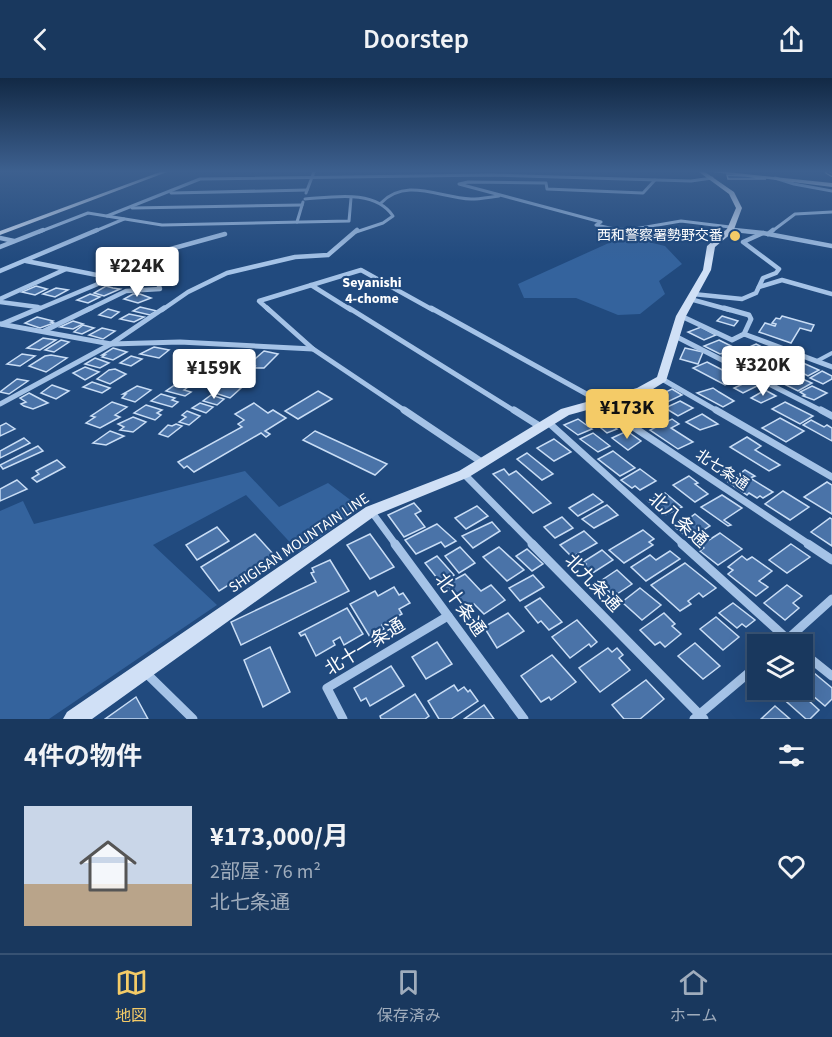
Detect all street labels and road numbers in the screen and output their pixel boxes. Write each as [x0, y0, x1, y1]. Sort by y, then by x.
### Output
street label: 北七条通 [691, 445, 753, 495]
street label: 北八条通 [643, 487, 713, 553]
street label: SHIGISAN MOUNTAIN LINE [225, 488, 373, 598]
street label: 北九条通 [559, 548, 627, 618]
street label: 北十条通 [429, 569, 491, 641]
street label: 北十一条通 [320, 613, 410, 681]

